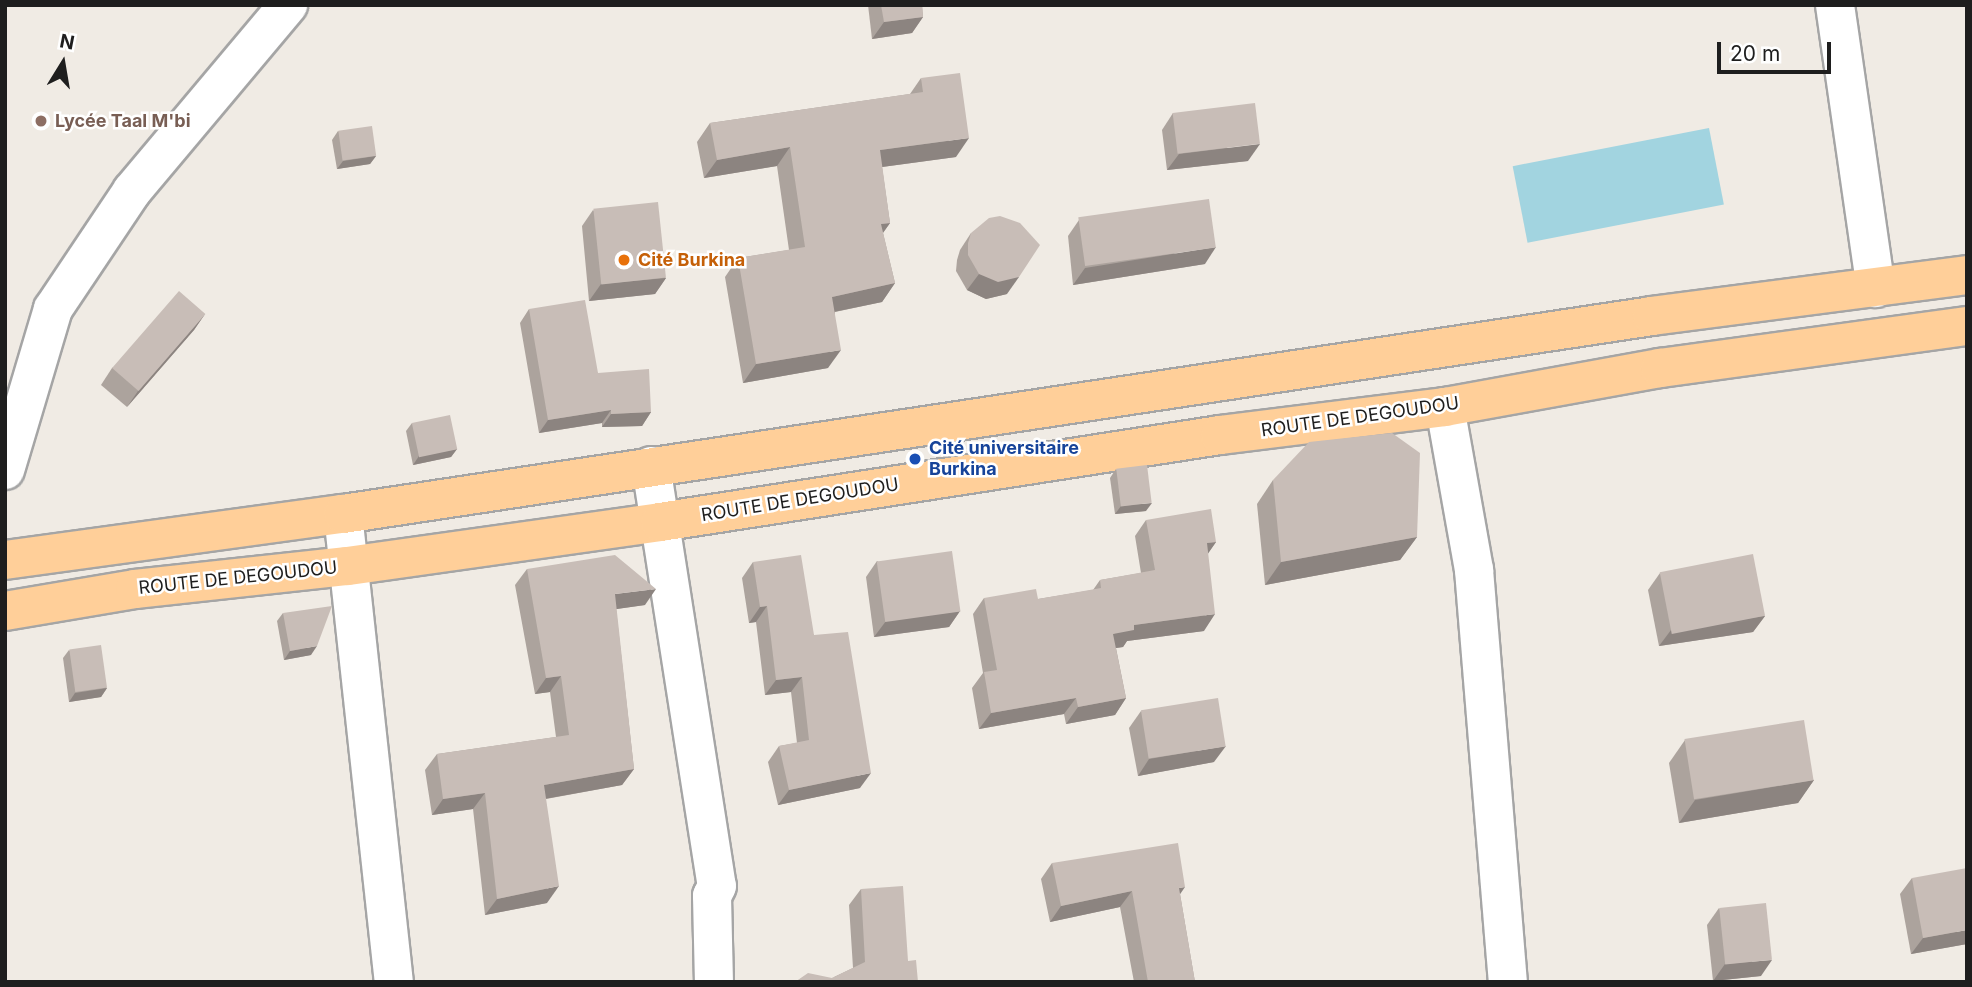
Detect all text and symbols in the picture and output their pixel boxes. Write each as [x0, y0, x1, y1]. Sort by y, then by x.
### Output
north arrow [28, 28, 98, 98]
scale bar [1720, 28, 1834, 72]
text: N [58, 29, 76, 55]
text: 20 m [1730, 41, 1780, 66]
place label: Lycée Taal M'bi [55, 110, 191, 132]
marker: Lycée Taal M'bi [33, 113, 49, 129]
place label: Cité Burkina [638, 249, 745, 271]
marker: Cité Burkina [616, 252, 632, 268]
street label: ROUTE DE DEGOUDOU [1260, 392, 1460, 442]
place label: Cité universitaire Burkina [929, 438, 1079, 480]
marker: Cité universitaire Burkina [907, 451, 923, 467]
street label: ROUTE DE DEGOUDOU [700, 474, 900, 526]
street label: ROUTE DE DEGOUDOU [138, 557, 338, 599]

